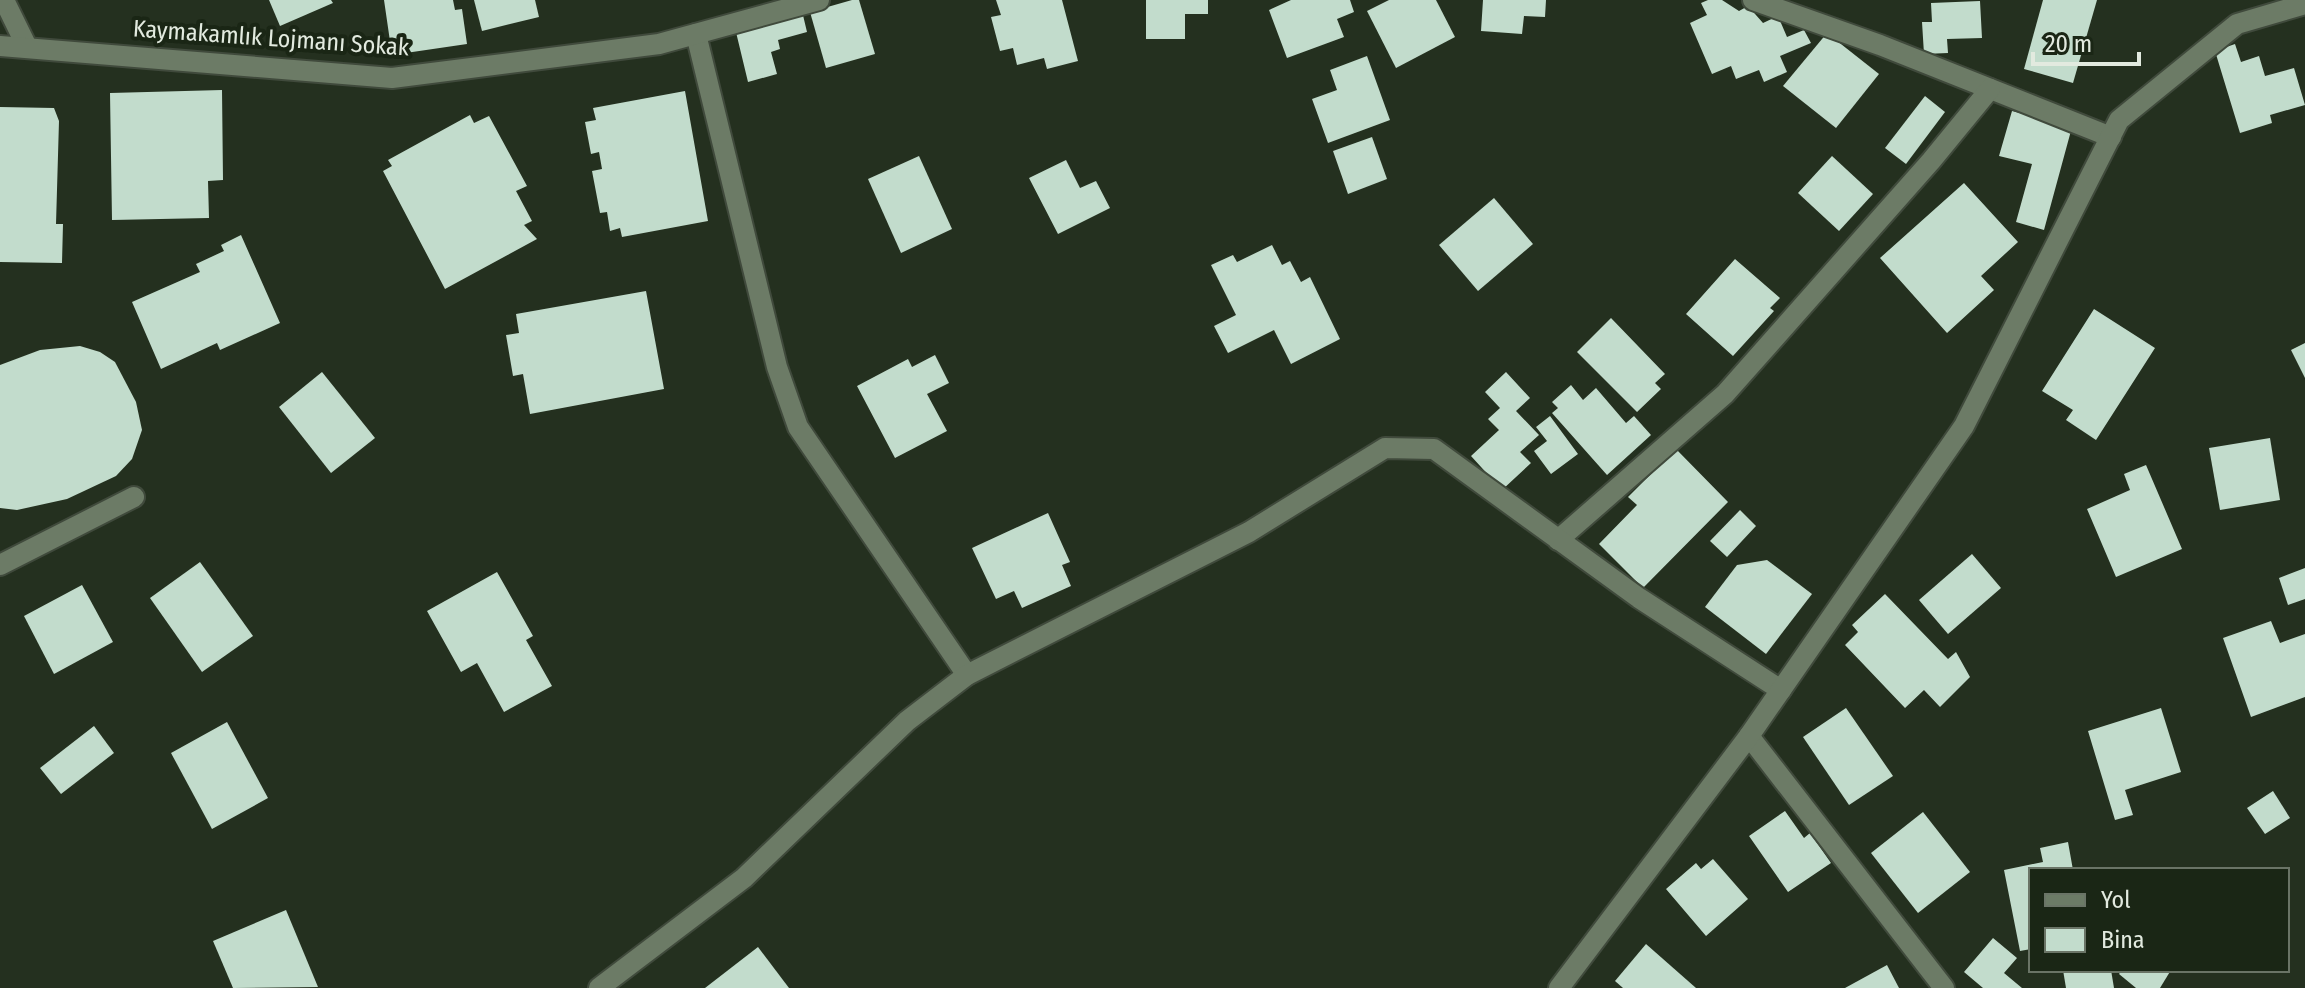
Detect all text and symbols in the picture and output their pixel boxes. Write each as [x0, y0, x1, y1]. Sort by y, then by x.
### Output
street label: Kaymakamlık Lojmanı Sokak [132, 14, 411, 62]
scale bar [2033, 16, 2139, 66]
text: 20 m [2045, 30, 2092, 58]
legend [2029, 868, 2289, 972]
text: Yol [2101, 886, 2131, 914]
text: Bina [2101, 926, 2145, 954]

